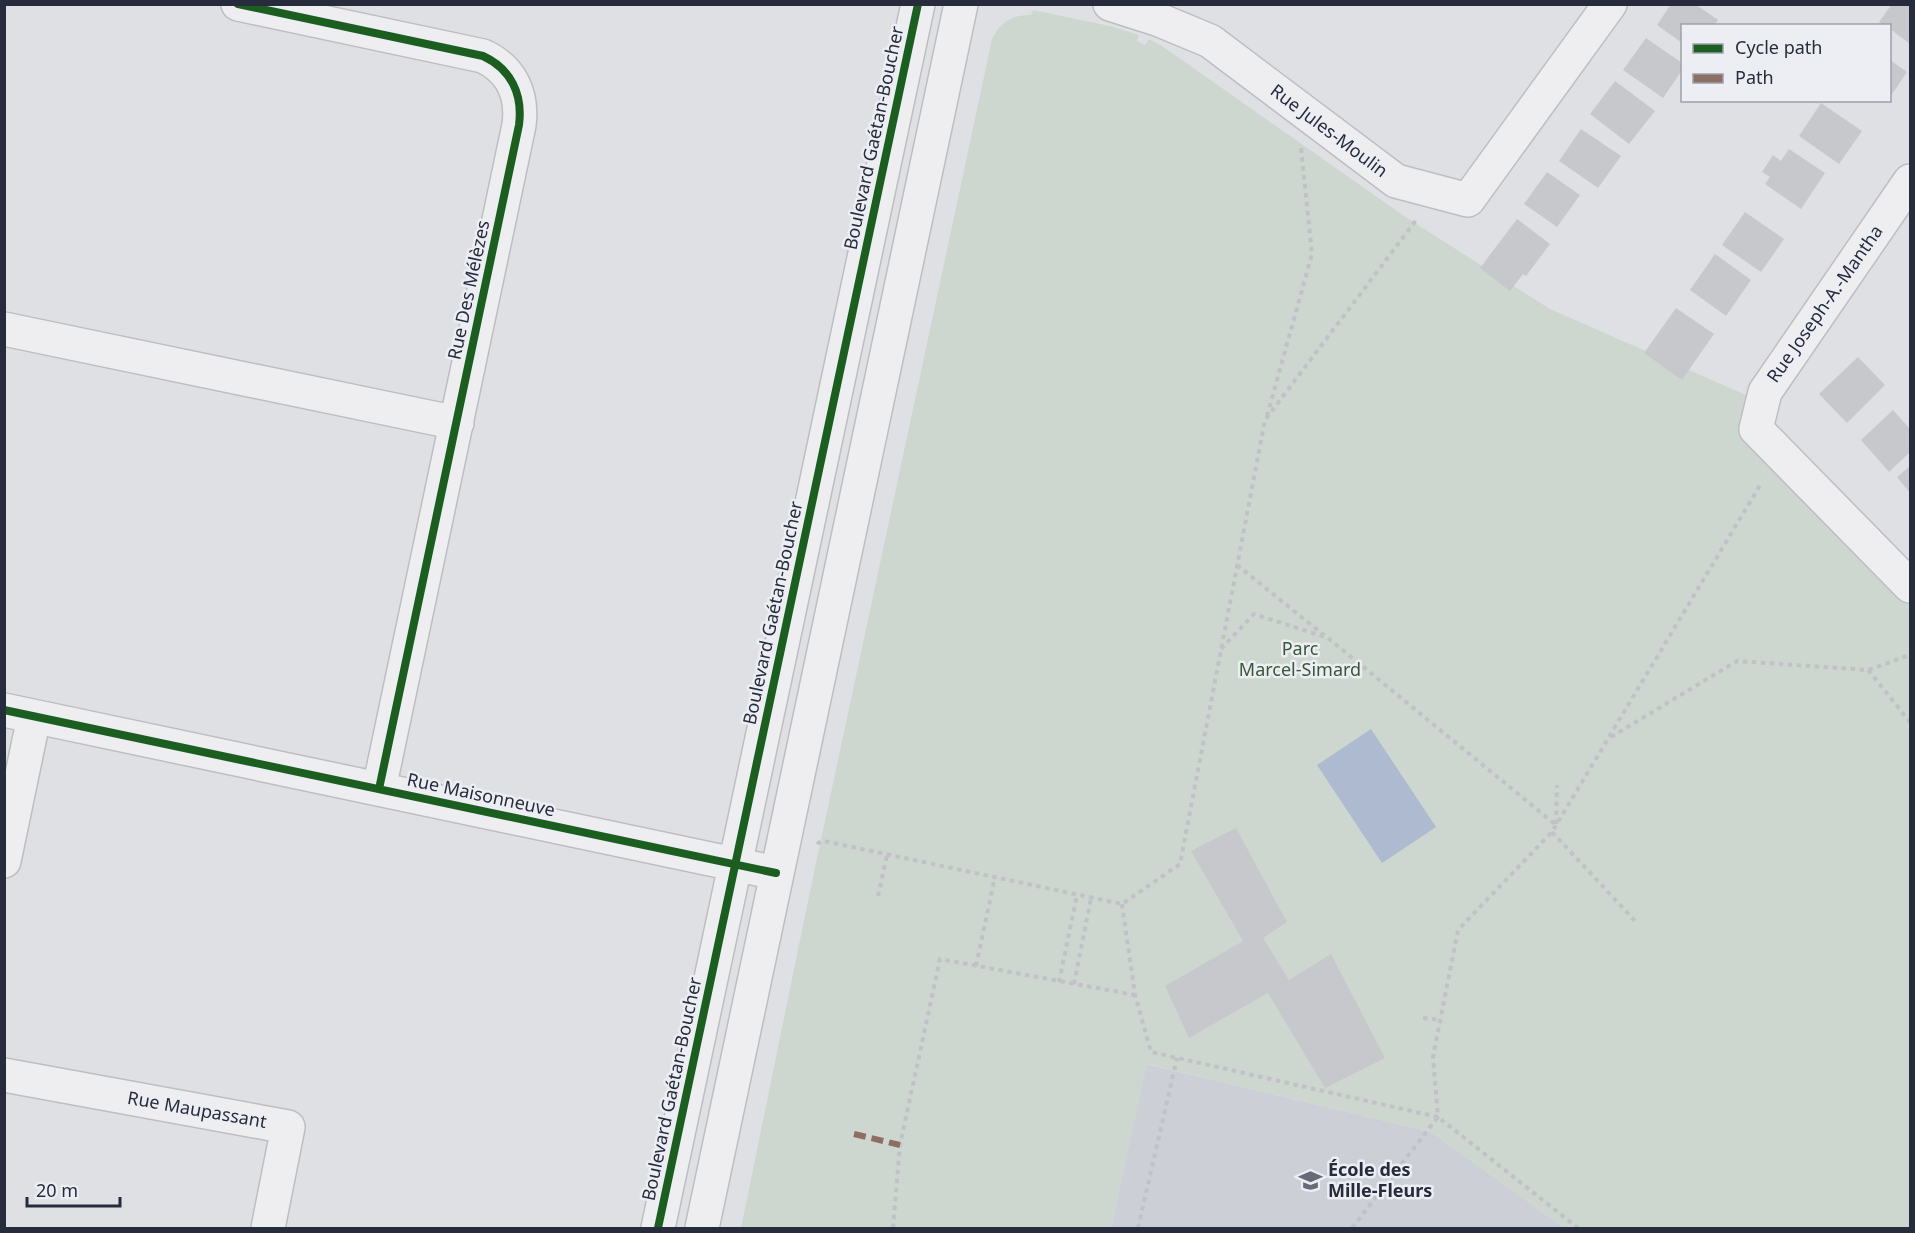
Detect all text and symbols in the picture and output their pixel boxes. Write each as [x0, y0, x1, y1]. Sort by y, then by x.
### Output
street label: Boulevard Gaétan-Boucher [838, 23, 909, 252]
legend [1681, 24, 1891, 102]
text: Cycle path [1735, 35, 1822, 59]
text: Path [1735, 65, 1774, 89]
street label: Rue Jules-Moulin [1266, 78, 1393, 182]
street label: Rue Des Mélèzes [442, 218, 495, 362]
street label: Rue Joseph-A.-Mantha [1761, 220, 1888, 387]
street label: Boulevard Gaétan-Boucher [737, 498, 808, 727]
park label: Parc Marcel-Simard [1239, 636, 1361, 681]
street label: Rue Maisonneuve [405, 767, 557, 821]
street label: Boulevard Gaétan-Boucher [636, 974, 707, 1203]
street label: Rue Maupassant [126, 1085, 269, 1133]
place label: École des Mille-Fleurs [1328, 1157, 1432, 1202]
school or university icon: École des Mille-Fleurs [1297, 1167, 1323, 1193]
scale bar [27, 1170, 120, 1208]
text: 20 m [36, 1178, 78, 1202]

